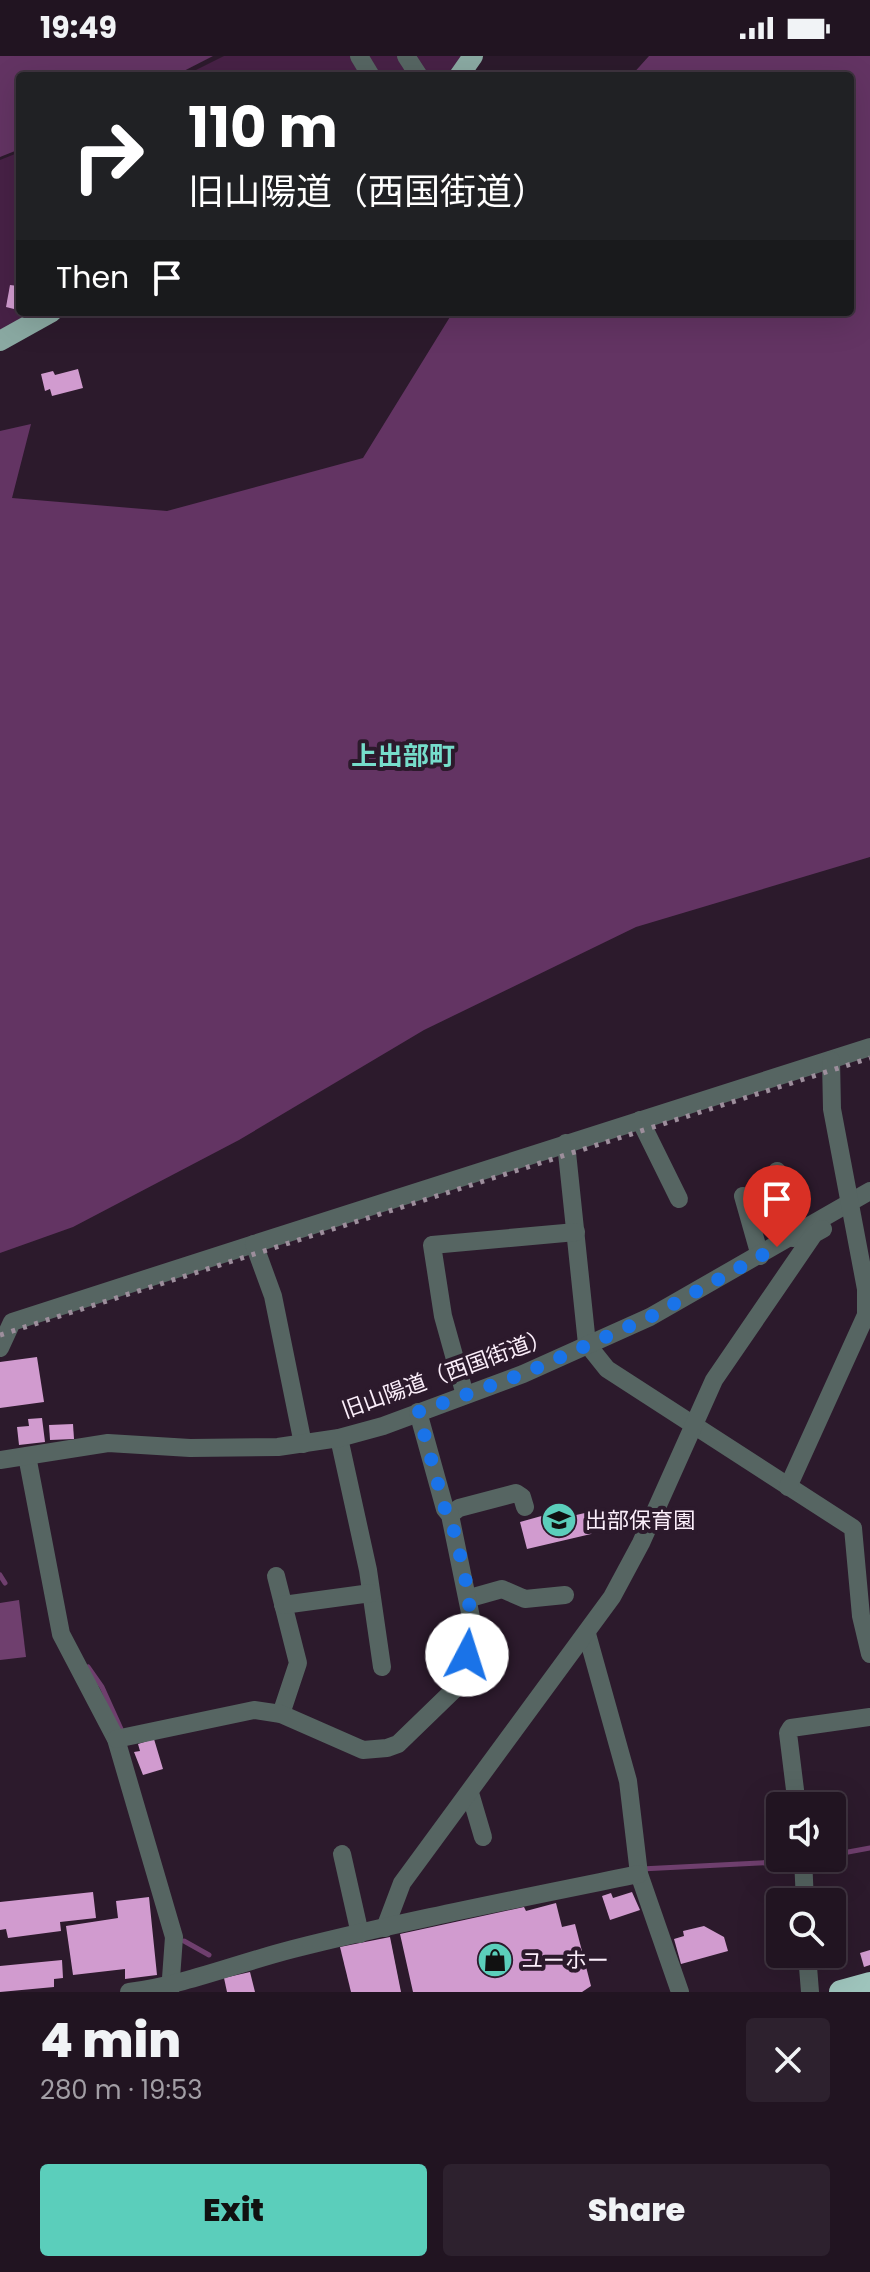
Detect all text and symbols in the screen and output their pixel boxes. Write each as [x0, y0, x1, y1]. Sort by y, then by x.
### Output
text: 19:49 [40, 6, 117, 49]
text: 110 m [188, 88, 338, 167]
icon: right [56, 104, 160, 208]
text: 旧山陽道（西国街道） [188, 166, 548, 217]
text: Then [56, 256, 129, 299]
icon: arrive [145, 256, 189, 300]
district label: 上出部町 [351, 738, 455, 774]
pin [743, 1165, 811, 1247]
icon: arrive [755, 1177, 799, 1221]
street label: 旧山陽道（西国街道） [337, 1321, 555, 1426]
school or university icon: 出部保育園 [540, 1501, 578, 1539]
place label: 出部保育園 [585, 1505, 695, 1536]
position arrow [425, 1613, 509, 1697]
map controls [766, 1792, 846, 1968]
button: sound [766, 1792, 846, 1872]
button: search [766, 1888, 846, 1968]
shop icon: ユーホー [476, 1941, 514, 1979]
place label: ユーホー [521, 1945, 609, 1976]
text: 4 min [40, 2007, 181, 2074]
button: close [746, 2018, 830, 2102]
text: 280 m · 19:53 [40, 2072, 203, 2108]
button: Exit [40, 2164, 427, 2256]
button: Share [443, 2164, 830, 2256]

